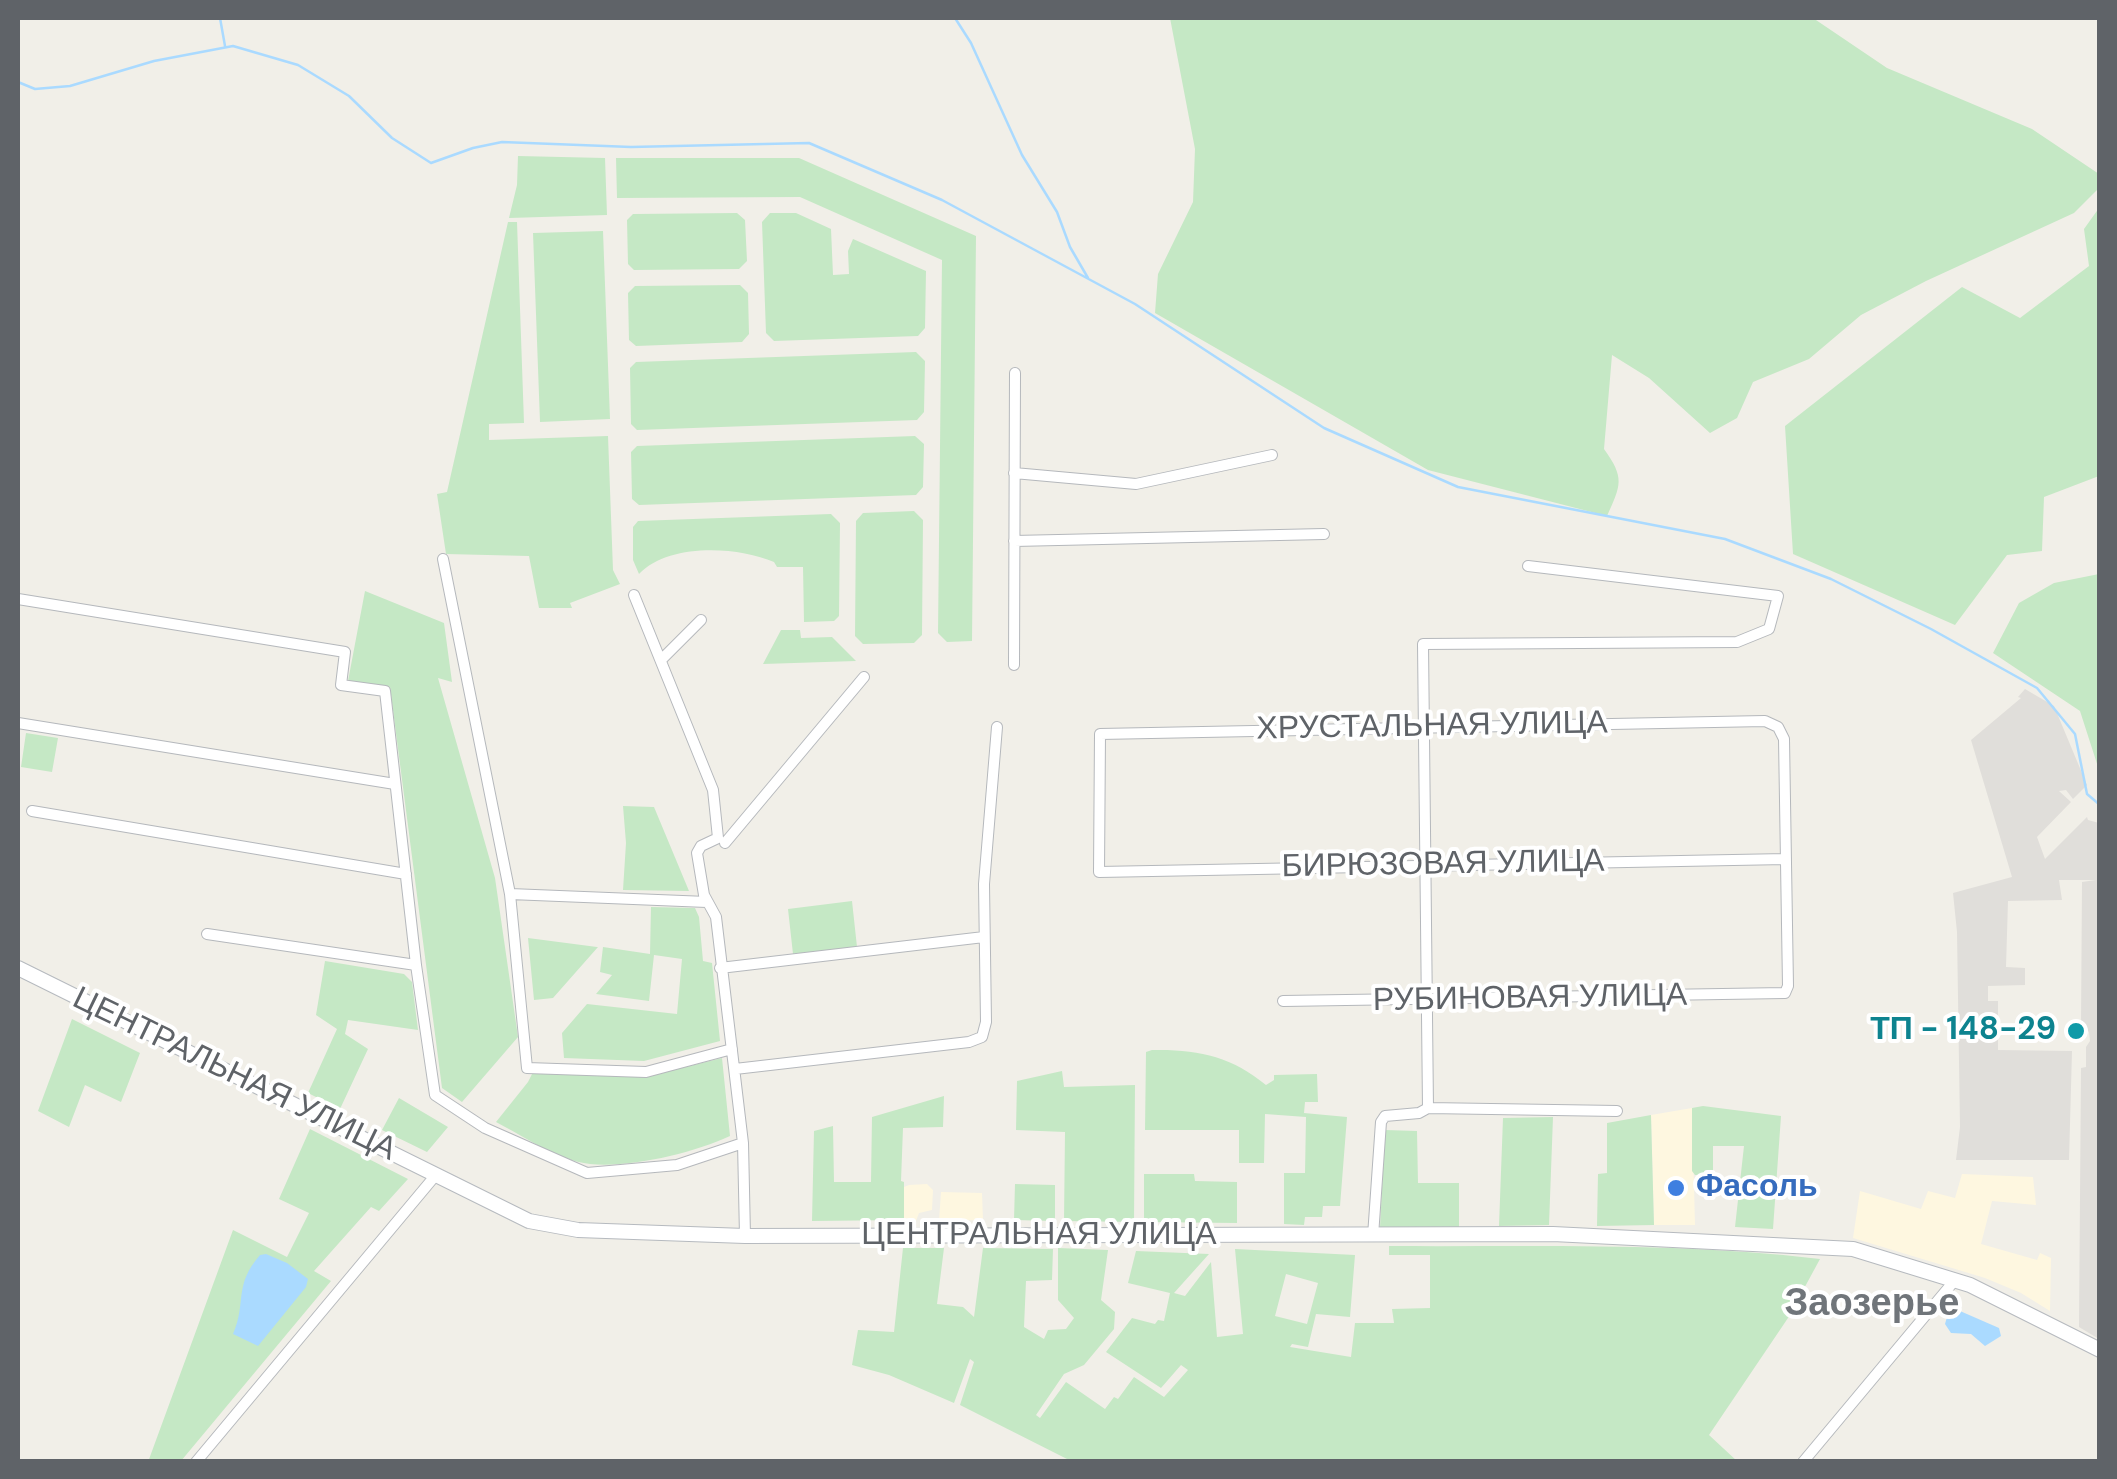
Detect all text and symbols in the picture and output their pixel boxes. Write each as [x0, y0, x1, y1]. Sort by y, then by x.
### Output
street label: ХРУСТАЛЬНАЯ УЛИЦА [1256, 705, 1608, 749]
street label: БИРЮЗОВАЯ УЛИЦА [1281, 843, 1605, 887]
street label: РУБИНОВАЯ УЛИЦА [1372, 977, 1688, 1021]
street label: ЦЕНТРАЛЬНАЯ УЛИЦА [66, 980, 402, 1170]
place label: ТП - 148-29 [1870, 1012, 2056, 1050]
marker: ТП - 148-29 [2065, 1020, 2087, 1042]
place label: Фасоль [1696, 1169, 1818, 1207]
marker: Фасоль [1665, 1177, 1687, 1199]
street label: ЦЕНТРАЛЬНАЯ УЛИЦА [861, 1217, 1217, 1255]
district label: Заозерье [1785, 1282, 1959, 1328]

